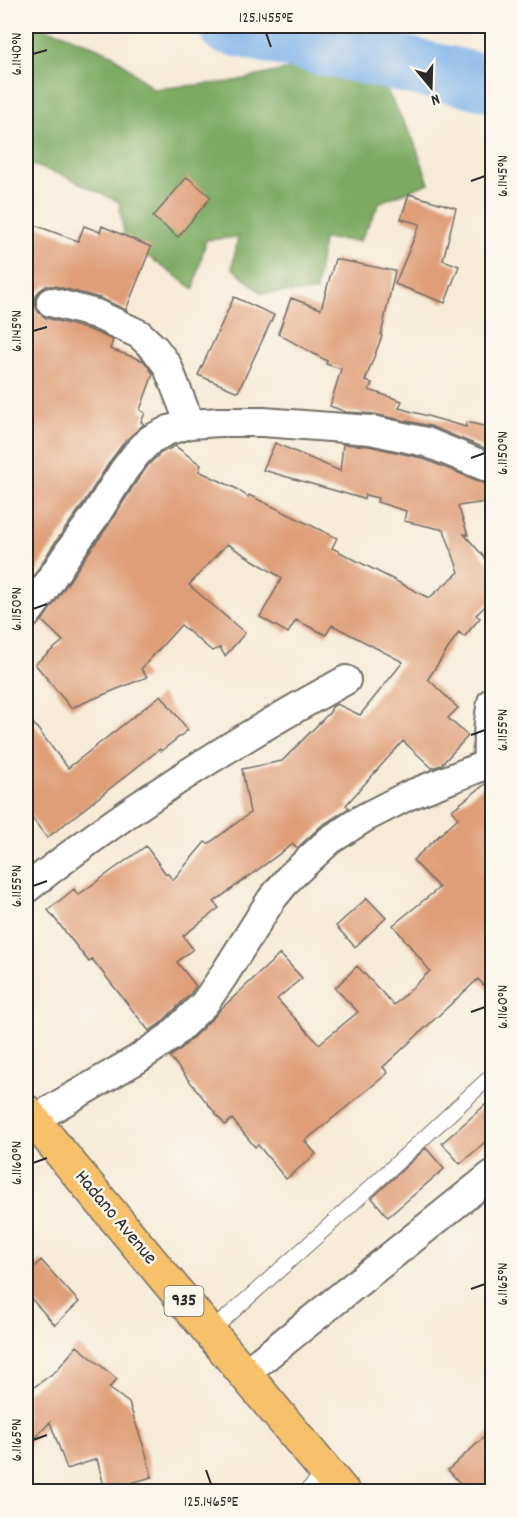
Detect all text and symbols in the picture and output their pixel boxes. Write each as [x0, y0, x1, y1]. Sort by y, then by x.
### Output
text: 125.1455°E [239, 8, 293, 30]
text: 6.1140°N [7, 32, 29, 76]
north arrow [401, 57, 461, 117]
text: N [427, 87, 443, 111]
text: 6.1145°N [493, 155, 515, 197]
text: 6.1145°N [7, 310, 29, 352]
text: 6.1150°N [493, 431, 515, 475]
text: 6.1150°N [7, 587, 29, 631]
text: 6.1155°N [493, 709, 515, 751]
text: 6.1155°N [7, 865, 29, 907]
text: 6.1160°N [493, 985, 515, 1029]
text: 6.1160°N [7, 1141, 29, 1185]
street label: Hadano Avenue [67, 1165, 163, 1272]
text: 6.1165°N [493, 1263, 515, 1305]
road number: 935 [164, 1286, 204, 1316]
text: 6.1165°N [7, 1419, 29, 1461]
text: 125.1465°E [184, 1492, 239, 1514]

